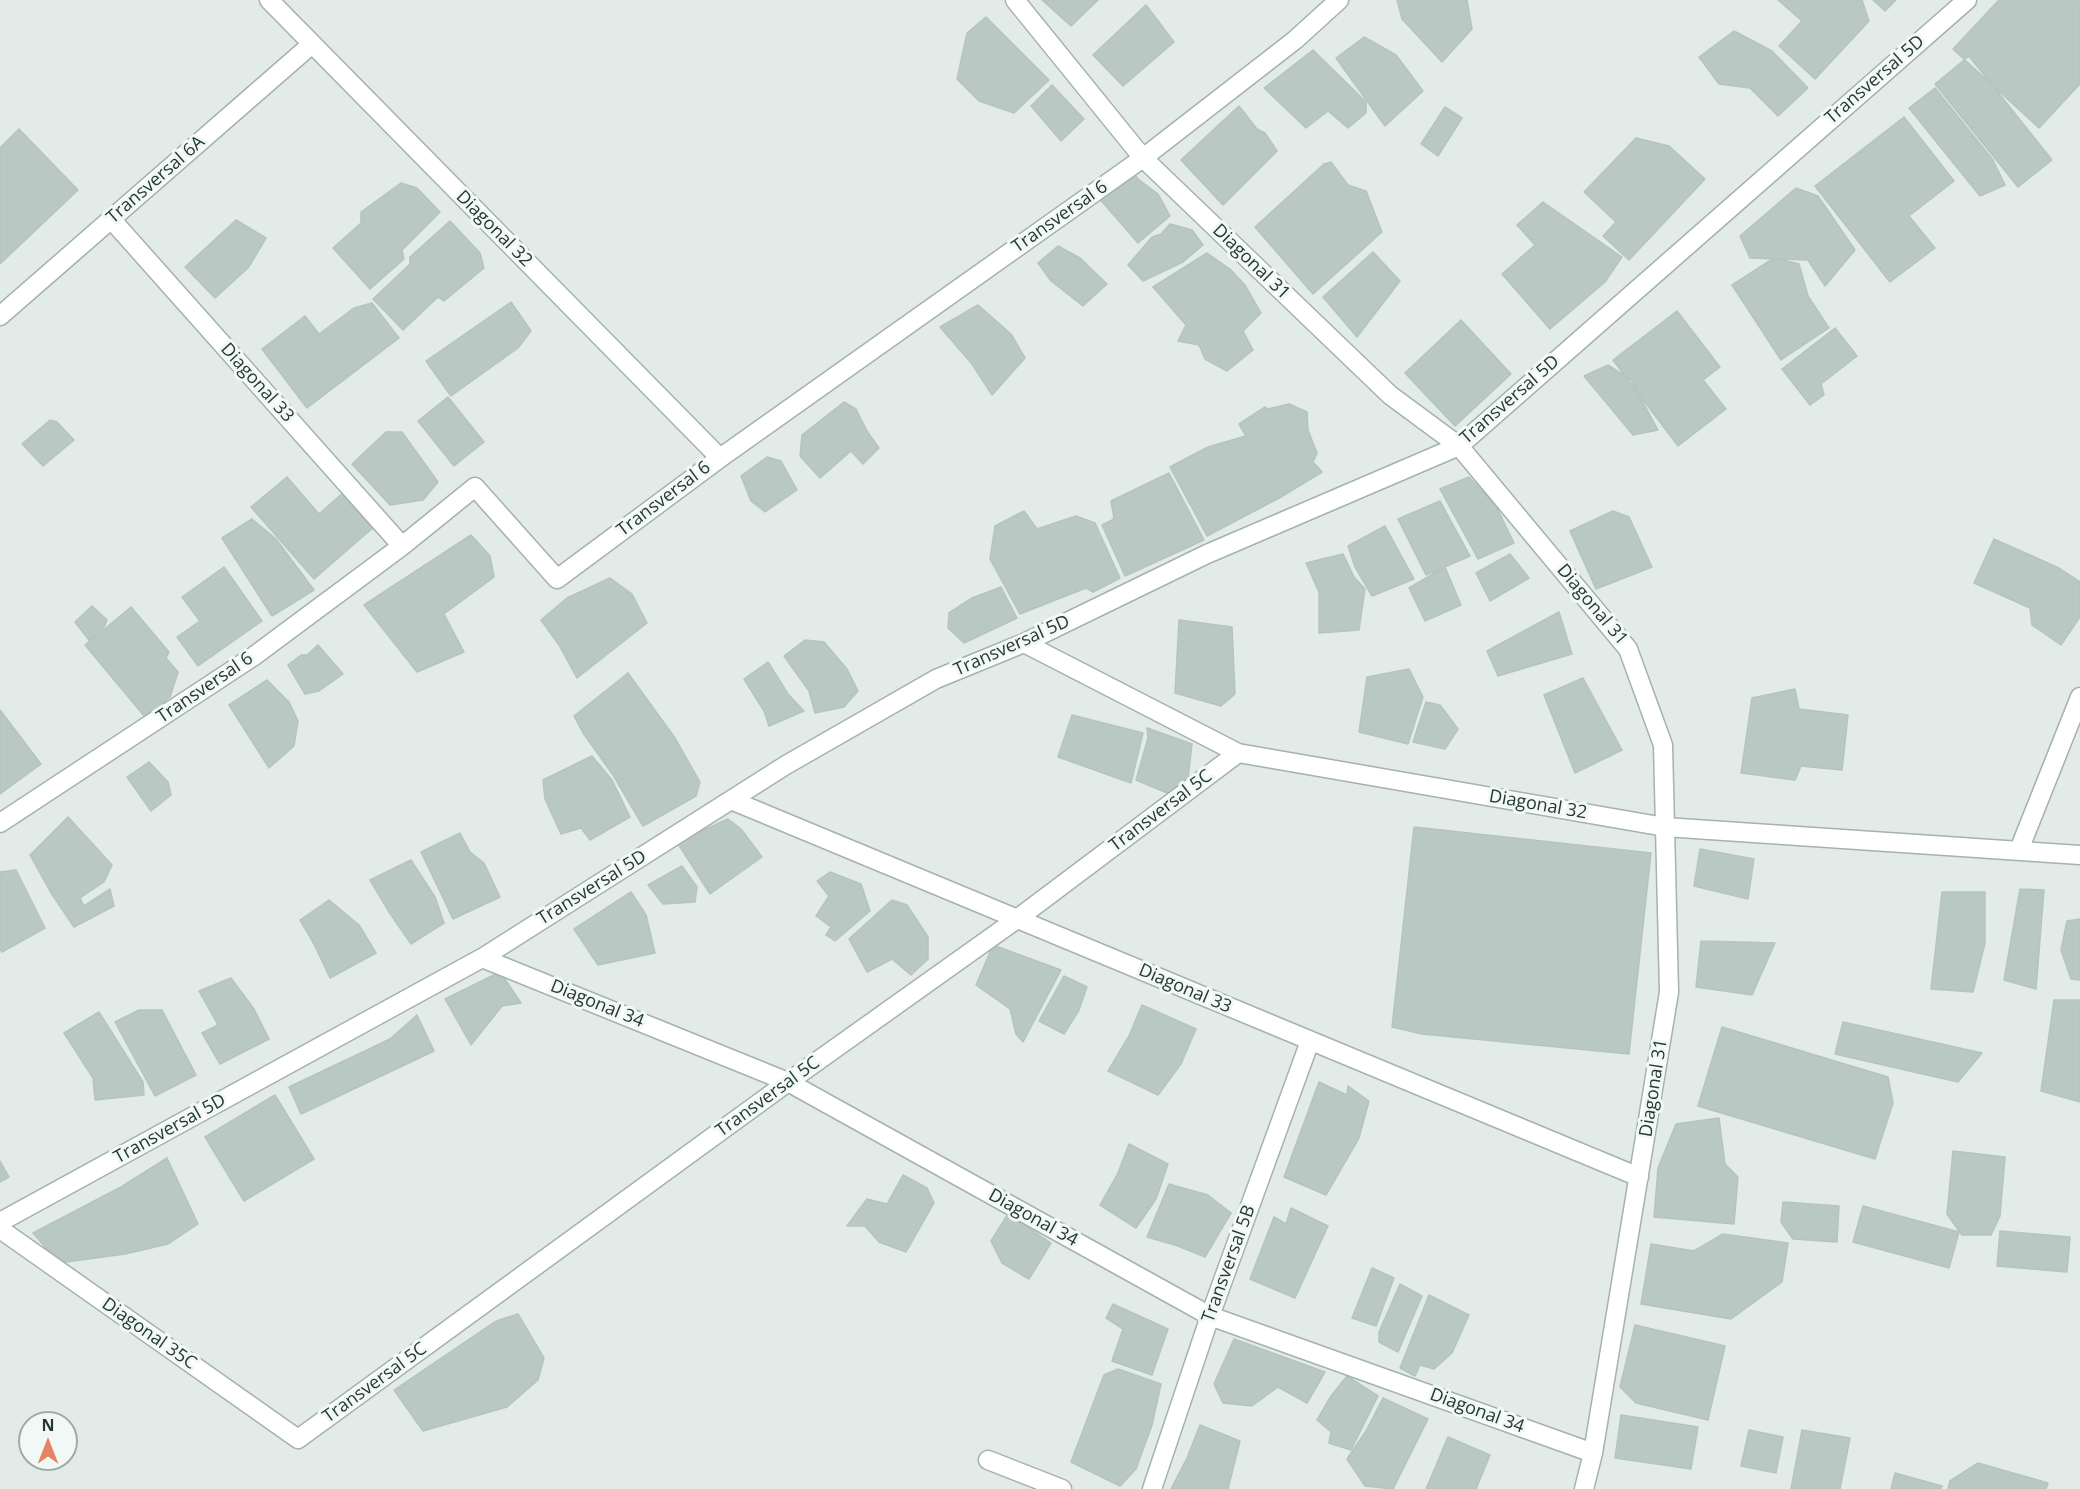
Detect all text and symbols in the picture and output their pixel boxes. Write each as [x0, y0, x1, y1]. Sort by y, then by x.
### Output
street label: Transversal 5D [1821, 31, 1929, 129]
street label: Transversal 6A [103, 132, 209, 228]
street label: Transversal 6 [1008, 176, 1112, 258]
street label: Diagonal 32 [451, 186, 537, 272]
street label: Diagonal 31 [1208, 220, 1294, 304]
street label: Diagonal 33 [216, 339, 298, 427]
street label: Transversal 5D [1456, 351, 1564, 449]
street label: Transversal 6 [613, 457, 715, 541]
street label: Diagonal 31 [1552, 560, 1632, 650]
street label: Transversal 5D [951, 611, 1073, 681]
street label: Transversal 6 [153, 648, 257, 728]
street label: Transversal 5C [1105, 765, 1217, 857]
street label: Diagonal 32 [1487, 786, 1589, 824]
street label: Transversal 5D [533, 846, 651, 930]
street label: Diagonal 33 [1135, 960, 1235, 1018]
street label: Diagonal 34 [547, 975, 647, 1033]
street label: Diagonal 31 [1636, 1037, 1672, 1139]
street label: Transversal 5C [712, 1052, 824, 1142]
street label: Transversal 5D [110, 1089, 230, 1169]
street label: Diagonal 34 [984, 1185, 1082, 1251]
street label: Transversal 5B [1198, 1202, 1260, 1326]
street label: Diagonal 35C [98, 1293, 200, 1375]
street label: Transversal 5C [319, 1338, 431, 1428]
street label: Diagonal 34 [1427, 1384, 1527, 1438]
north arrow [18, 1411, 78, 1471]
text: N [41, 1414, 55, 1436]

